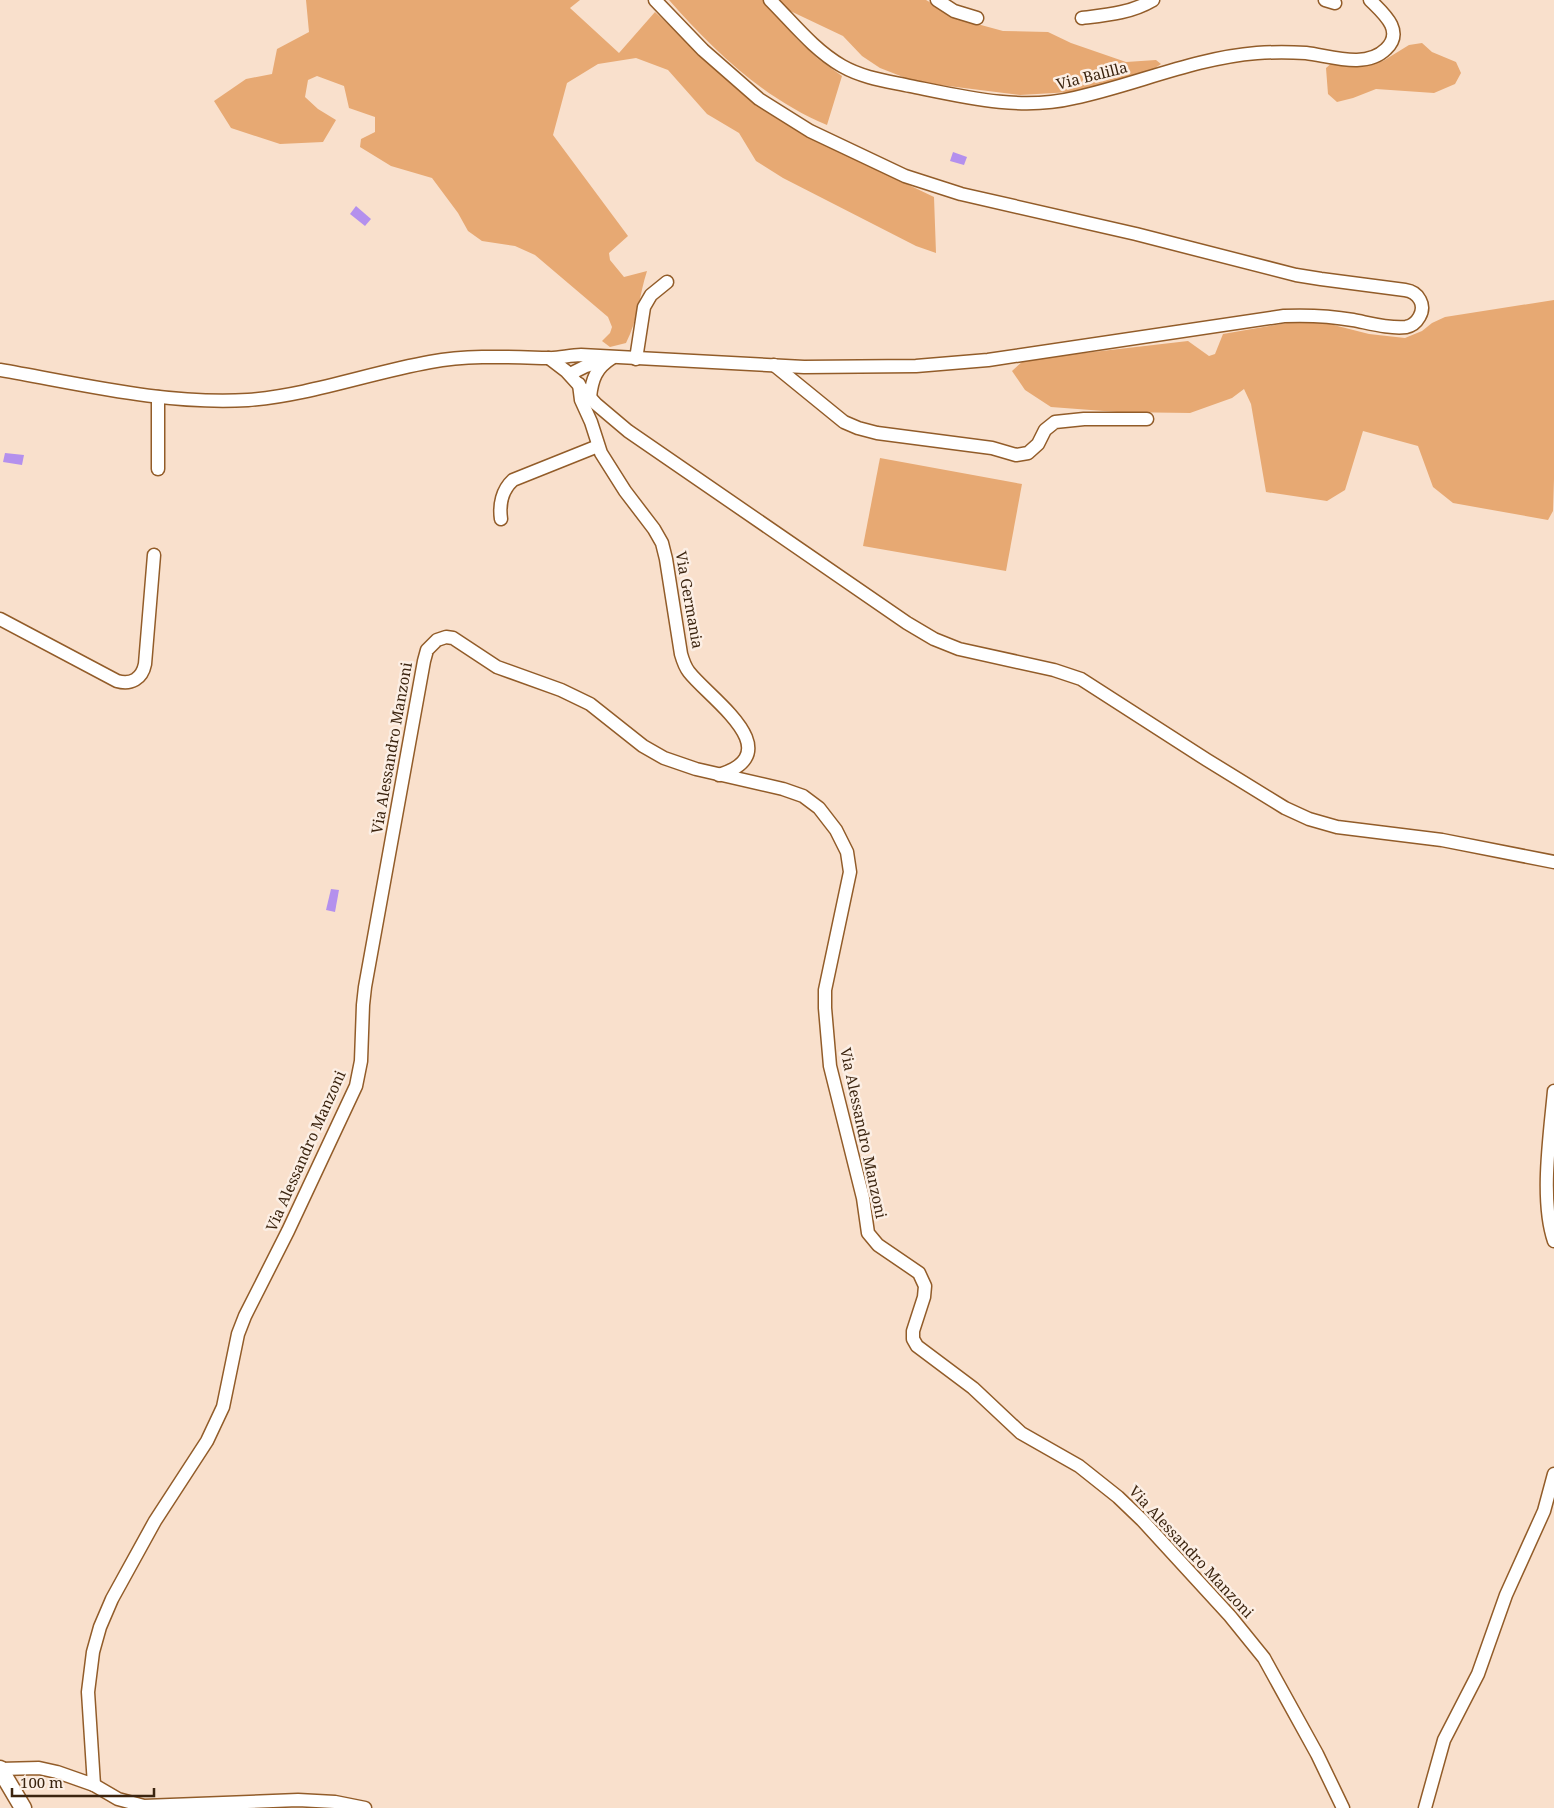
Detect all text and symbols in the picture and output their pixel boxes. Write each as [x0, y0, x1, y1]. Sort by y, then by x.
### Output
street label: Via Balilla [1054, 57, 1129, 94]
street label: Via Germania [672, 550, 708, 650]
street label: Via Alessandro Manzoni [366, 660, 416, 835]
street label: Via Alessandro Manzoni [836, 1046, 892, 1220]
street label: Via Alessandro Manzoni [261, 1067, 350, 1234]
street label: Via Alessandro Manzoni [1125, 1481, 1259, 1622]
scale bar [12, 1766, 155, 1798]
text: 100 m [20, 1772, 63, 1792]

